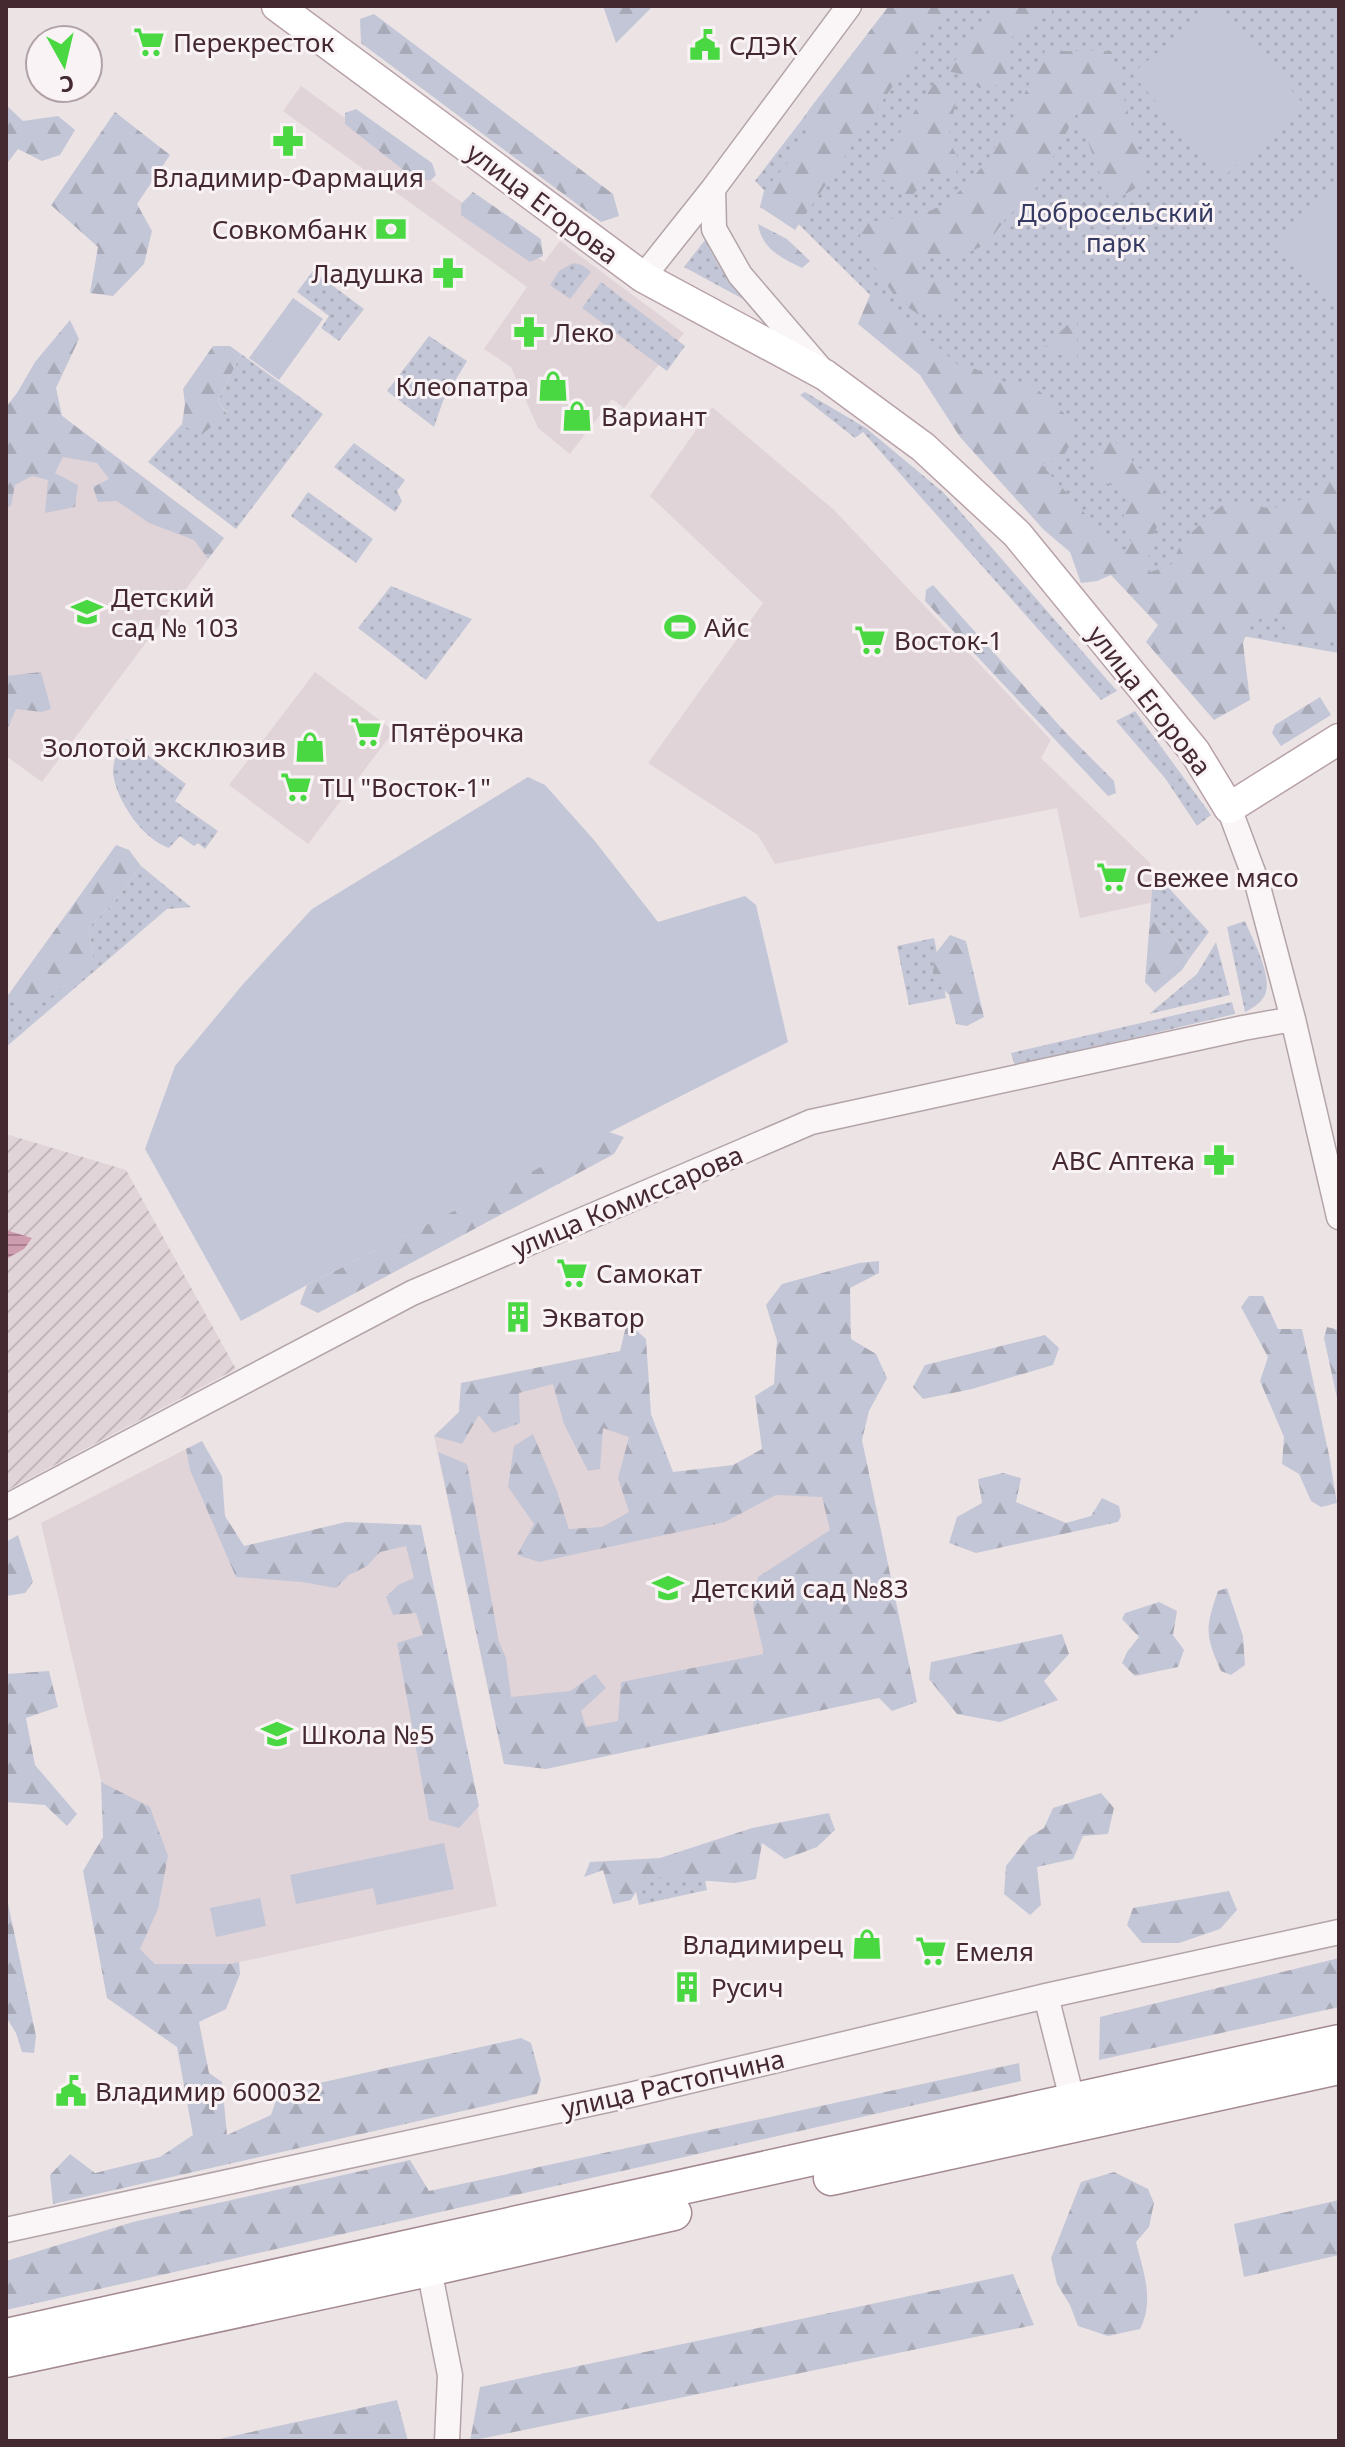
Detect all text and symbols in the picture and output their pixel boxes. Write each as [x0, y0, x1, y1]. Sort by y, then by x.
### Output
north arrow [24, 24, 104, 104]
place label: Перекресток [173, 24, 335, 60]
supermarket icon: Перекресток [132, 25, 166, 59]
place label: СДЭК [729, 27, 798, 63]
public building icon: СДЭК [688, 28, 722, 62]
text: С [58, 69, 76, 101]
pharmacy icon: Владимир-Фармация [271, 124, 305, 158]
street label: улица Егорова [460, 134, 626, 272]
place label: Владимир-Фармация [152, 159, 424, 195]
park label: Добросельский парк [1018, 194, 1214, 260]
place label: Совкомбанк [212, 211, 367, 247]
bank icon: Совкомбанк [374, 212, 408, 246]
place label: Ладушка [311, 255, 424, 291]
pharmacy icon: Ладушка [431, 256, 465, 290]
place label: Леко [553, 314, 614, 350]
pharmacy icon: Леко [512, 315, 546, 349]
place label: Клеопатра [395, 368, 529, 404]
shop icon: Клеопатра [536, 369, 570, 403]
place label: Вариант [601, 398, 707, 434]
shop icon: Вариант [560, 399, 594, 433]
place label: Детский сад № 103 [111, 579, 239, 645]
school or university icon: Детский сад № 103 [70, 595, 104, 629]
place label: Айс [704, 609, 750, 645]
sports icon: Айс [663, 610, 697, 644]
street label: улица Егорова [1080, 617, 1220, 783]
place label: Восток-1 [894, 622, 1003, 658]
supermarket icon: Восток-1 [853, 623, 887, 657]
place label: Пятёрочка [390, 714, 524, 750]
supermarket icon: Пятёрочка [349, 715, 383, 749]
place label: Золотой эксклюзив [43, 729, 286, 765]
shop icon: Золотой эксклюзив [293, 730, 327, 764]
place label: ТЦ "Восток-1" [320, 769, 491, 805]
supermarket icon: ТЦ "Восток-1" [279, 770, 313, 804]
place label: Свежее мясо [1136, 859, 1299, 895]
supermarket icon: Свежее мясо [1095, 860, 1129, 894]
street label: улица Комиссарова [506, 1136, 748, 1266]
place label: ABC Аптека [1052, 1142, 1195, 1178]
pharmacy icon: ABC Аптека [1202, 1143, 1236, 1177]
place label: Самокат [596, 1255, 702, 1291]
supermarket icon: Самокат [555, 1256, 589, 1290]
place label: Экватор [542, 1299, 645, 1335]
building icon: Экватор [501, 1300, 535, 1334]
place label: Детский сад №83 [692, 1570, 909, 1606]
school or university icon: Детский сад №83 [651, 1571, 685, 1605]
place label: Школа №5 [301, 1716, 435, 1752]
school or university icon: Школа №5 [260, 1717, 294, 1751]
place label: Владимирец [682, 1926, 843, 1962]
shop icon: Владимирец [850, 1927, 884, 1961]
place label: Емеля [955, 1933, 1034, 1969]
supermarket icon: Емеля [914, 1934, 948, 1968]
place label: Русич [711, 1969, 783, 2005]
building icon: Русич [670, 1970, 704, 2004]
street label: улица Растопчина [558, 2040, 788, 2126]
place label: Владимир 600032 [95, 2073, 321, 2109]
public building icon: Владимир 600032 [54, 2074, 88, 2108]

